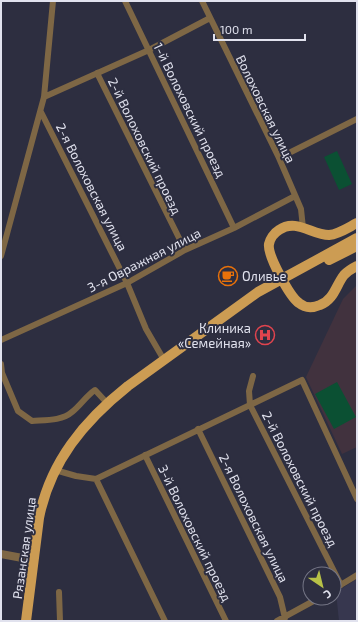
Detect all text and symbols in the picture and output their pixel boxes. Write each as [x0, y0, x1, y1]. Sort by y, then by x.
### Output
scale bar [214, 16, 305, 42]
text: 100 m [220, 22, 252, 36]
street label: 1-й Волоховский проезд [150, 40, 230, 180]
street label: Волоховская улица [233, 52, 299, 166]
street label: 2-й Волоховский проезд [105, 75, 185, 217]
street label: 2-я Волоховская улица [53, 120, 131, 254]
street label: 3-я Овражная улица [85, 225, 203, 295]
cafe icon: Оливье [217, 265, 239, 287]
place label: Оливье [242, 268, 286, 284]
place label: Клиника «Семейная» [178, 320, 251, 351]
hospital icon: Клиника «Семейная» [254, 324, 276, 346]
street label: 2-й Волоховский проезд [259, 409, 341, 550]
street label: 2-я Волоховская улица [216, 451, 292, 585]
street label: 3-й Волоховский проезд [155, 462, 235, 604]
street label: Рязанская улица [9, 496, 39, 600]
north arrow [302, 566, 342, 606]
text: С [321, 587, 334, 602]

